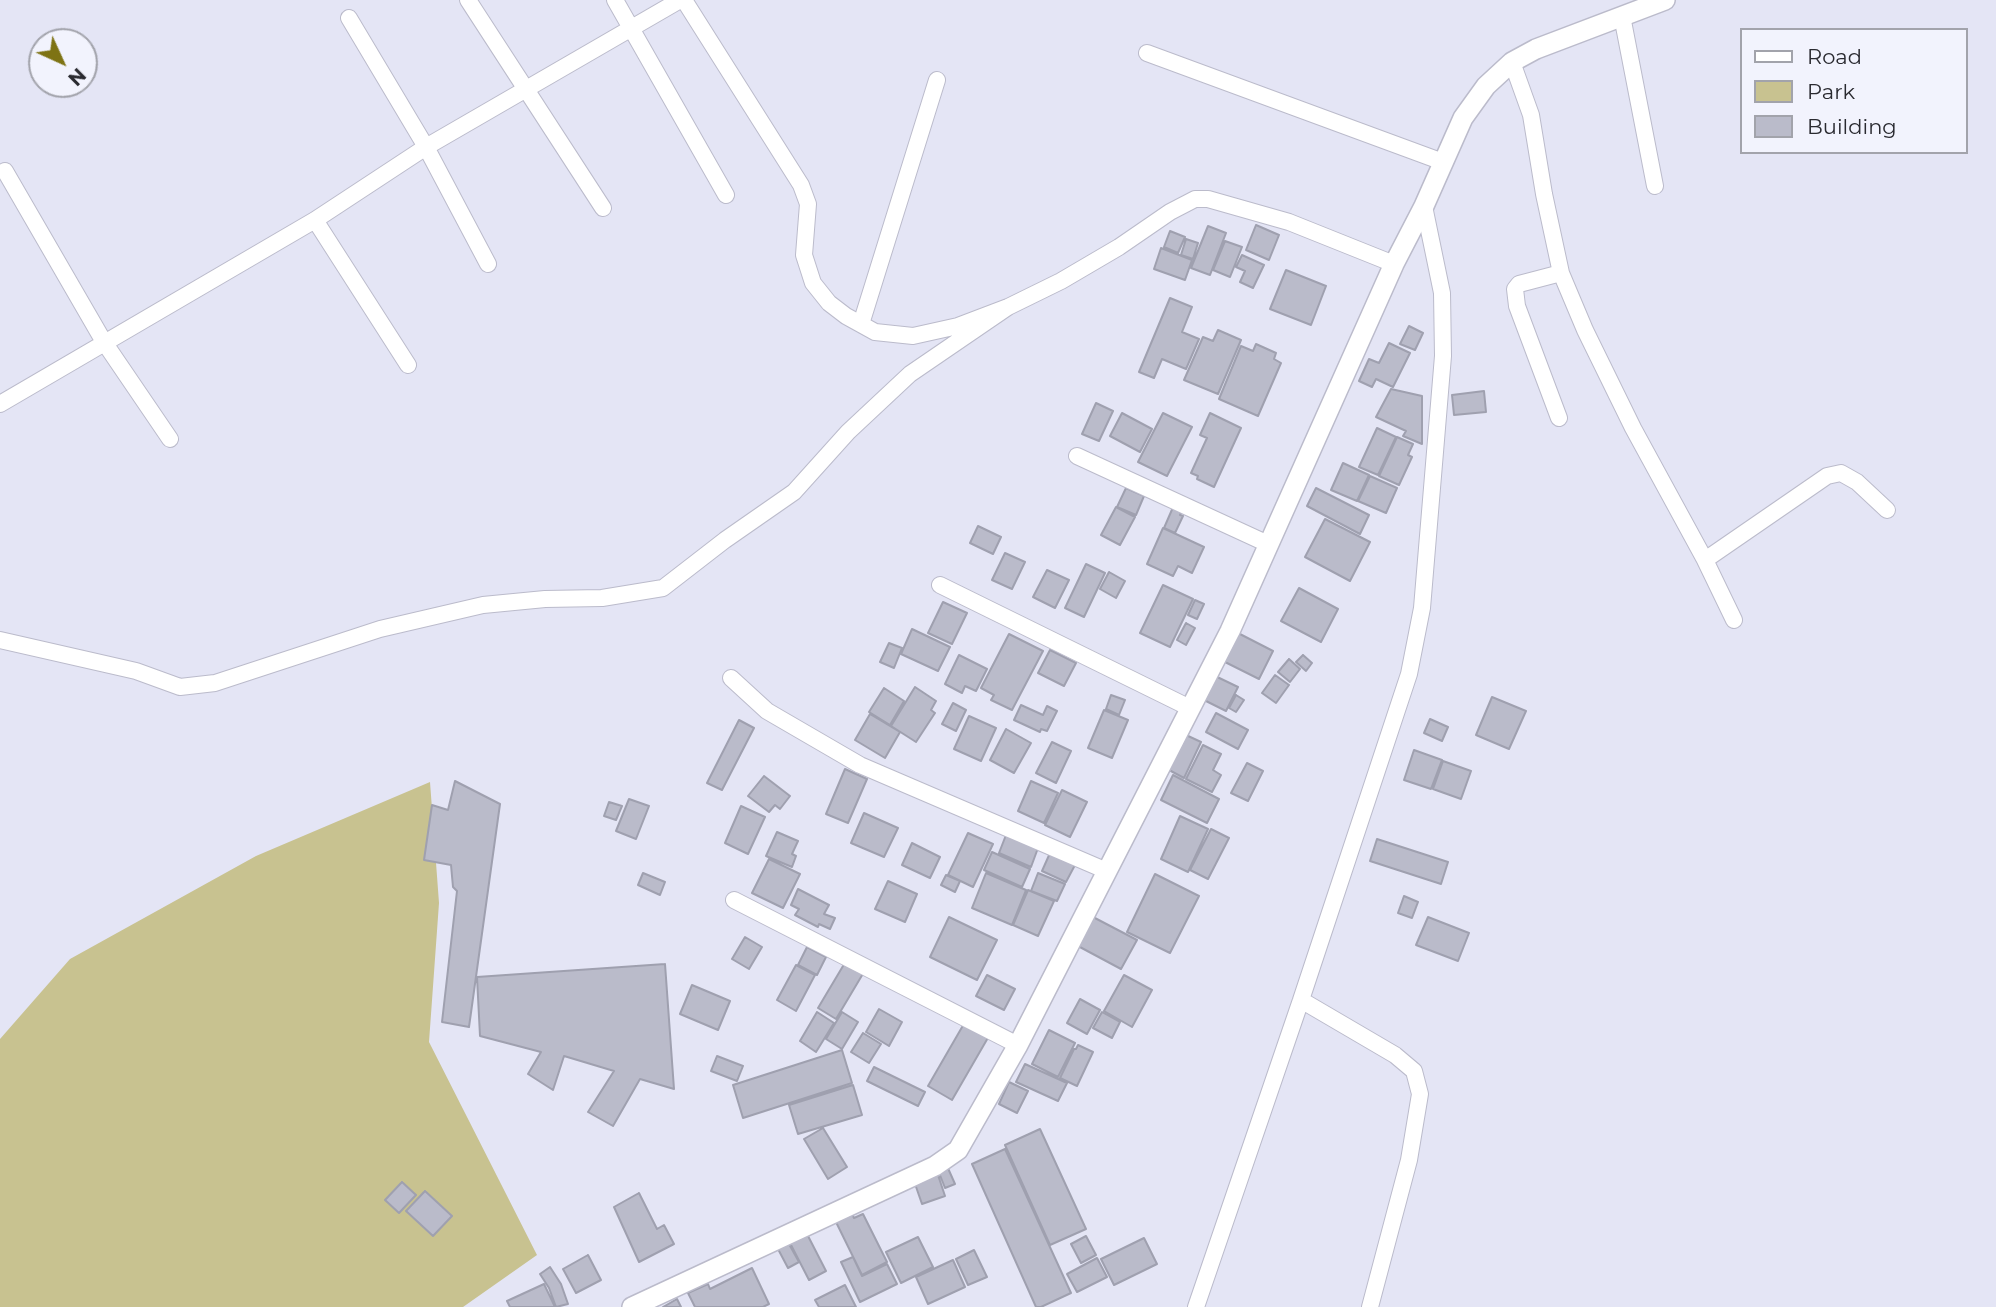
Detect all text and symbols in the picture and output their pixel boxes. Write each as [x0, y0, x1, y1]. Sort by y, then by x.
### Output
north arrow [28, 28, 98, 98]
legend [1741, 28, 1968, 154]
text: Road [1807, 44, 1862, 69]
text: N [63, 63, 90, 90]
text: Park [1807, 79, 1855, 104]
text: Building [1807, 114, 1897, 139]

